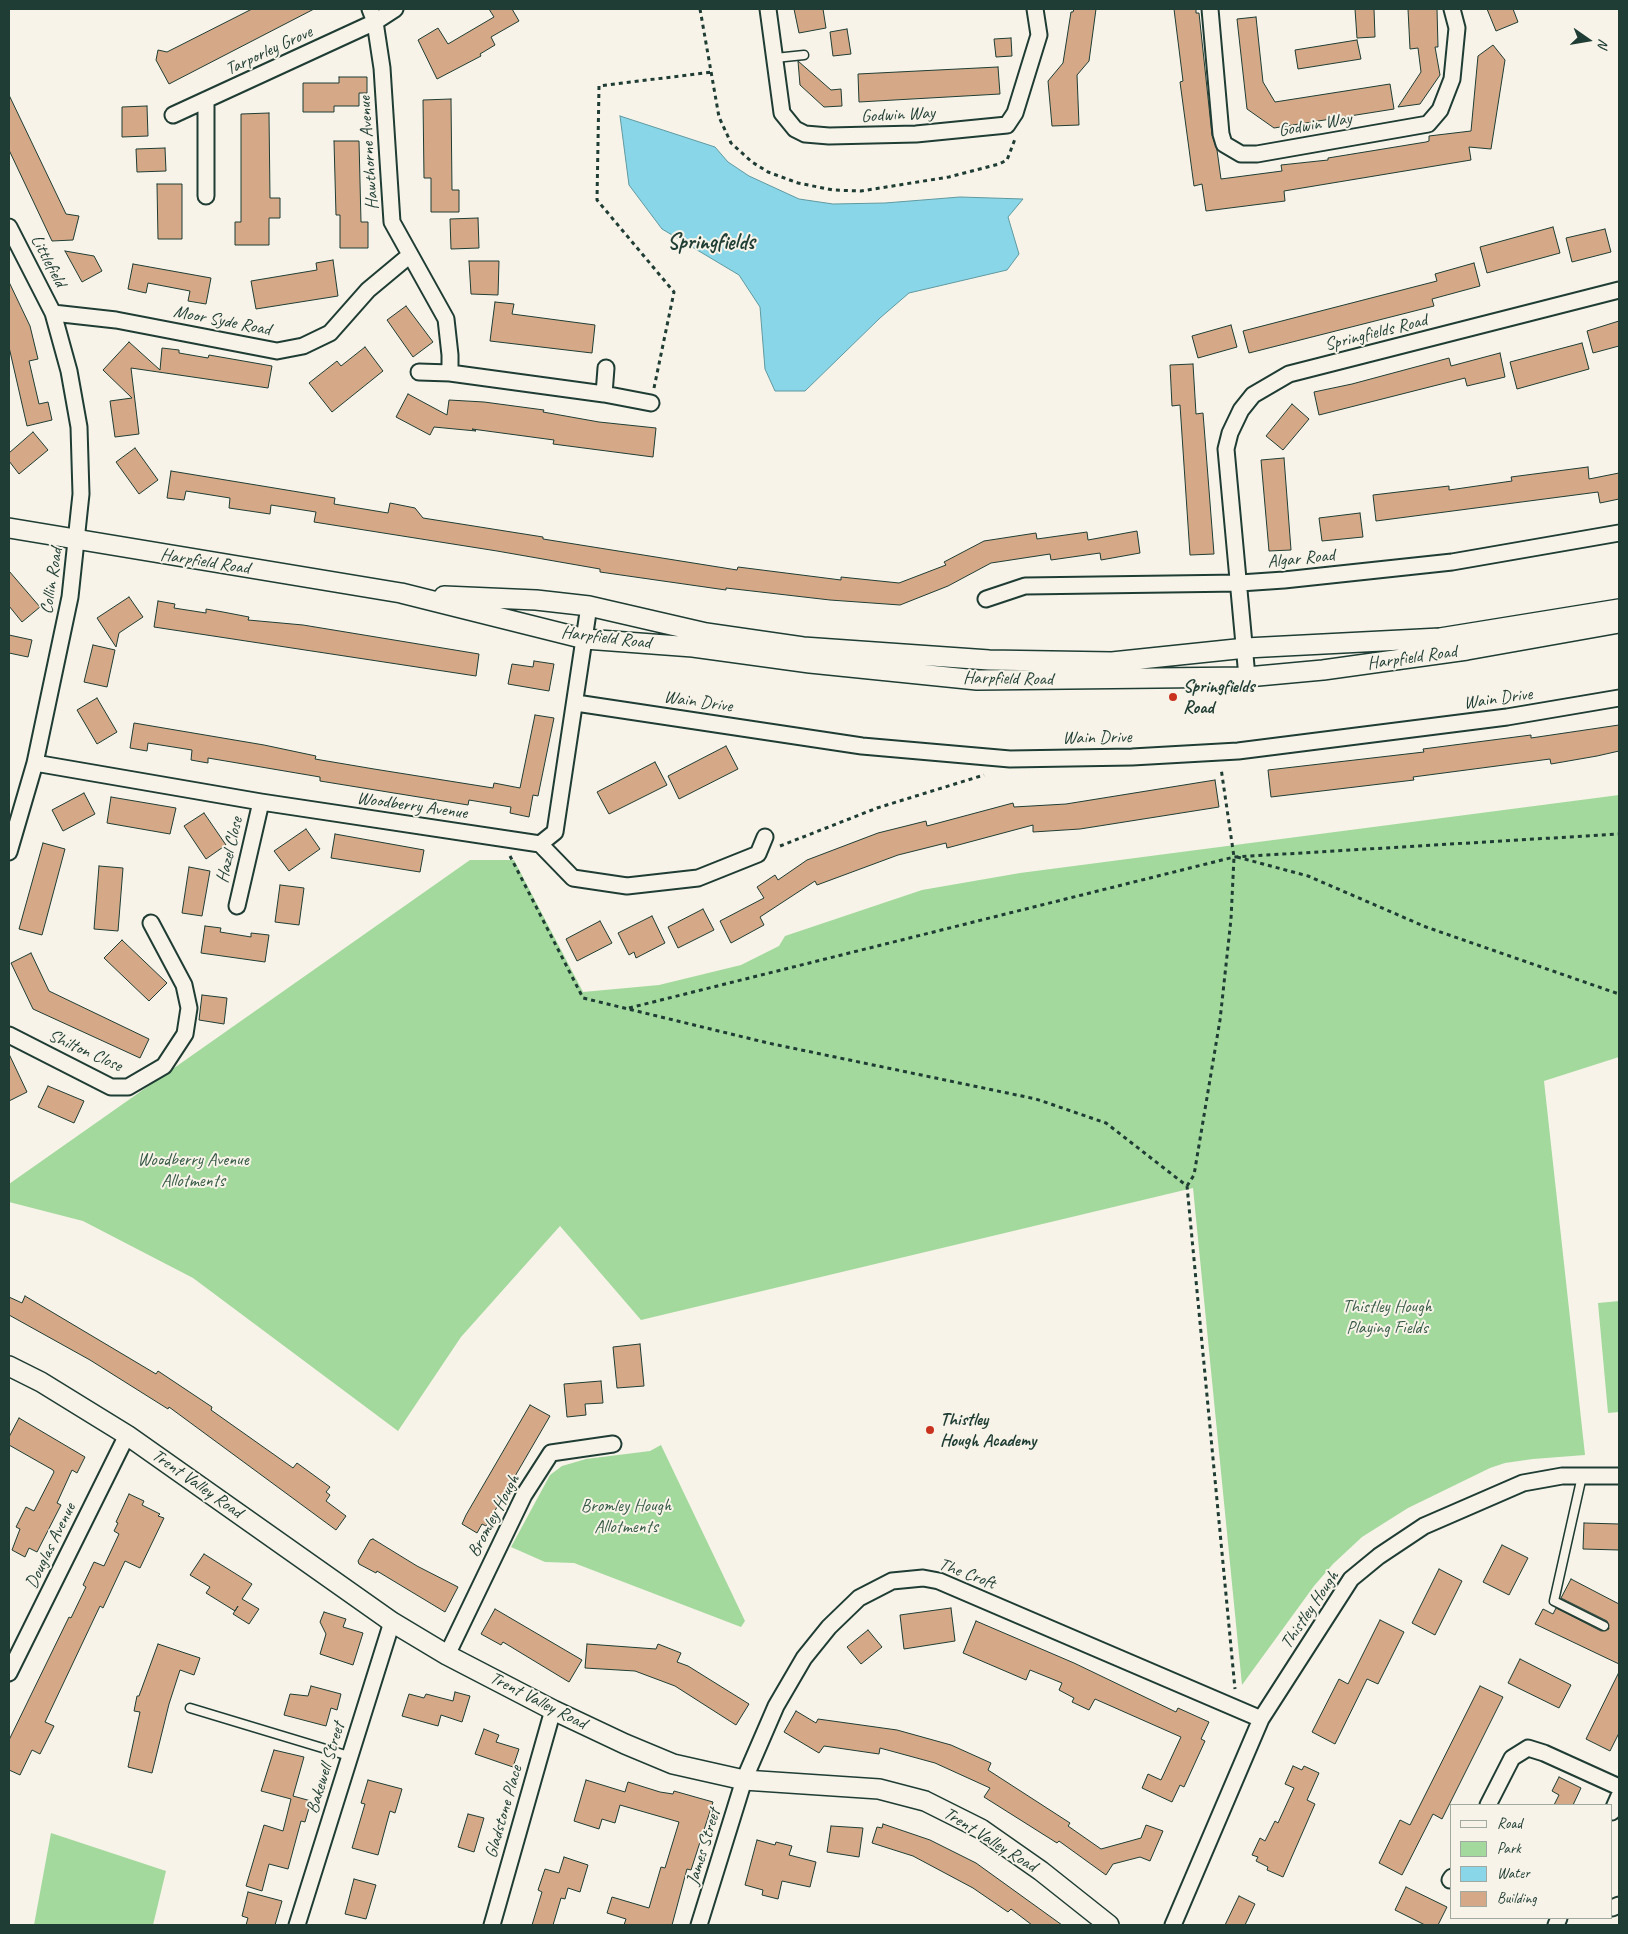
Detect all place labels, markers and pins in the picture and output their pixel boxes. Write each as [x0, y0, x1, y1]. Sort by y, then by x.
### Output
place label: Springfields Road [1183, 676, 1255, 719]
marker: Springfields Road [1167, 691, 1179, 703]
place label: Thistley Hough Academy [940, 1409, 1036, 1452]
marker: Thistley Hough Academy [924, 1424, 936, 1436]

